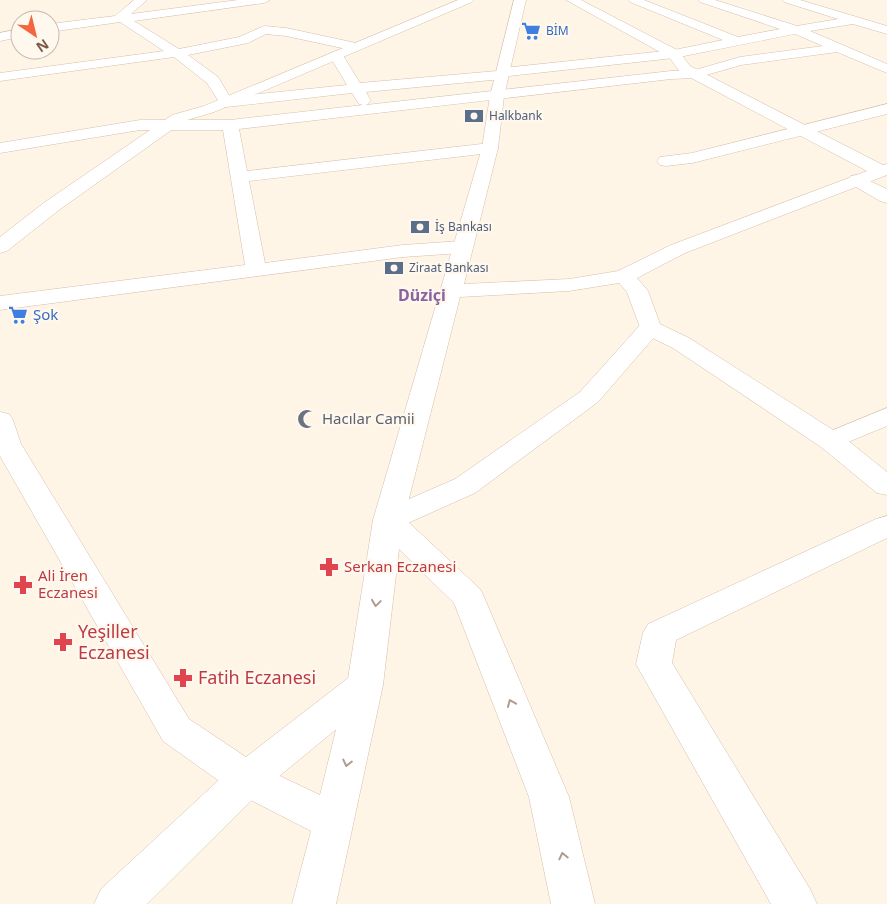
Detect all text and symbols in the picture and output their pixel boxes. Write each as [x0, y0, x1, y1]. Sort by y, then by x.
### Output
north arrow [10, 10, 60, 60]
supermarket icon: BİM [520, 20, 542, 42]
place label: BİM [546, 22, 569, 39]
text: N [33, 35, 53, 57]
bank icon: Halkbank [463, 105, 485, 127]
place label: Halkbank [489, 107, 543, 124]
bank icon: İş Bankası [409, 216, 431, 238]
place label: İş Bankası [435, 218, 492, 235]
bank icon: Ziraat Bankası [383, 257, 405, 279]
place label: Ziraat Bankası [409, 259, 489, 276]
district label: Düziçi [398, 284, 446, 306]
supermarket icon: Şok [7, 304, 29, 326]
place label: Şok [33, 304, 58, 324]
mosque icon: Hacılar Camii [296, 408, 318, 430]
place label: Hacılar Camii [322, 408, 415, 428]
pharmacy icon: Serkan Eczanesi [318, 556, 340, 578]
place label: Serkan Eczanesi [344, 556, 456, 576]
place label: Ali İren Eczanesi [38, 565, 98, 602]
pharmacy icon: Ali İren Eczanesi [12, 574, 34, 596]
one-way arrow [371, 599, 382, 607]
place label: Yeşiller Eczanesi [78, 619, 150, 664]
pharmacy icon: Yeşiller Eczanesi [52, 631, 74, 653]
place label: Fatih Eczanesi [198, 665, 316, 689]
pharmacy icon: Fatih Eczanesi [172, 667, 194, 689]
one-way arrow [506, 699, 517, 708]
one-way arrow [342, 758, 353, 767]
one-way arrow [558, 852, 568, 861]

